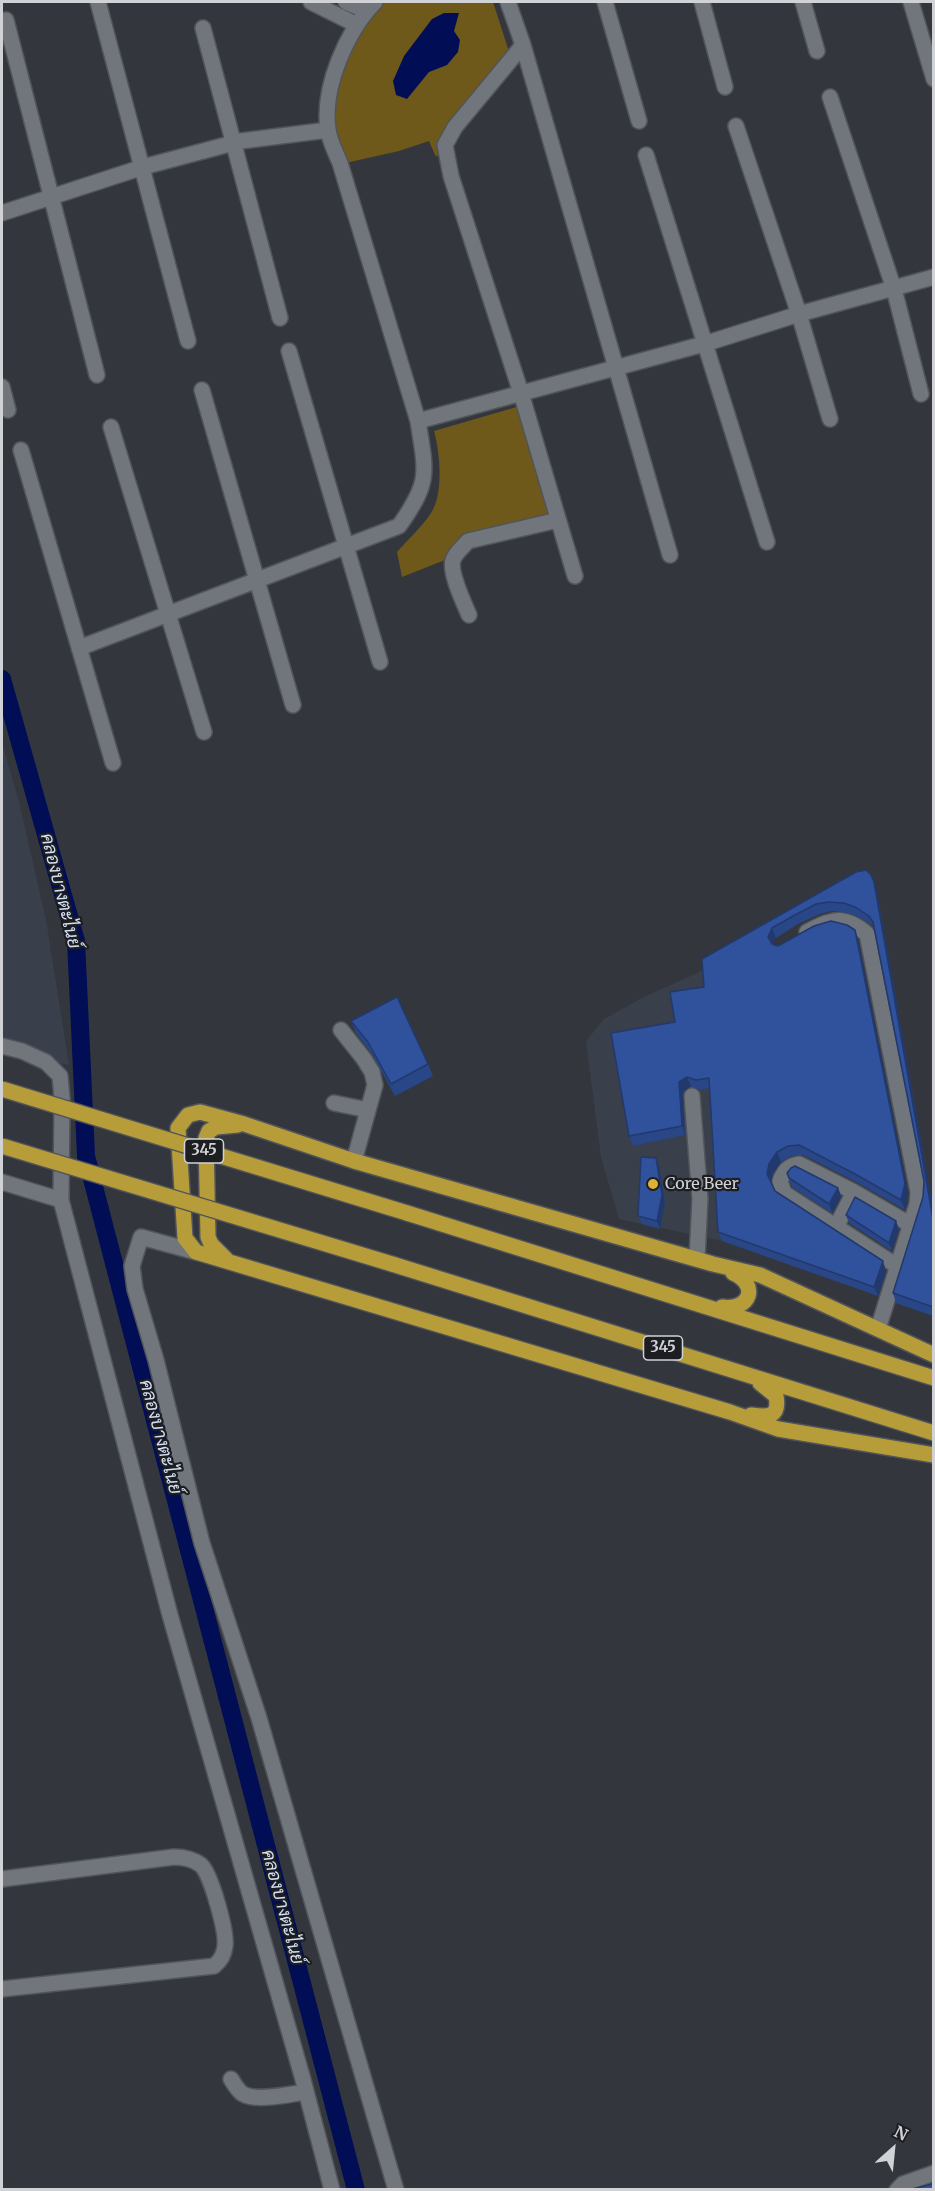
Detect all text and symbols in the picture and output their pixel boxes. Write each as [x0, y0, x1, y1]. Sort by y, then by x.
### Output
water label: คลองบางตะไนย์ [35, 831, 85, 951]
road number: 345 [184, 1139, 224, 1163]
place label: Core Beer [665, 1174, 739, 1194]
marker: Core Beer [646, 1177, 660, 1191]
road number: 345 [644, 1336, 682, 1360]
water label: คลองบางตะไนย์ [134, 1377, 186, 1497]
water label: คลองบางตะไนย์ [256, 1847, 308, 1967]
north arrow [863, 2119, 923, 2179]
text: N [891, 2121, 911, 2145]

